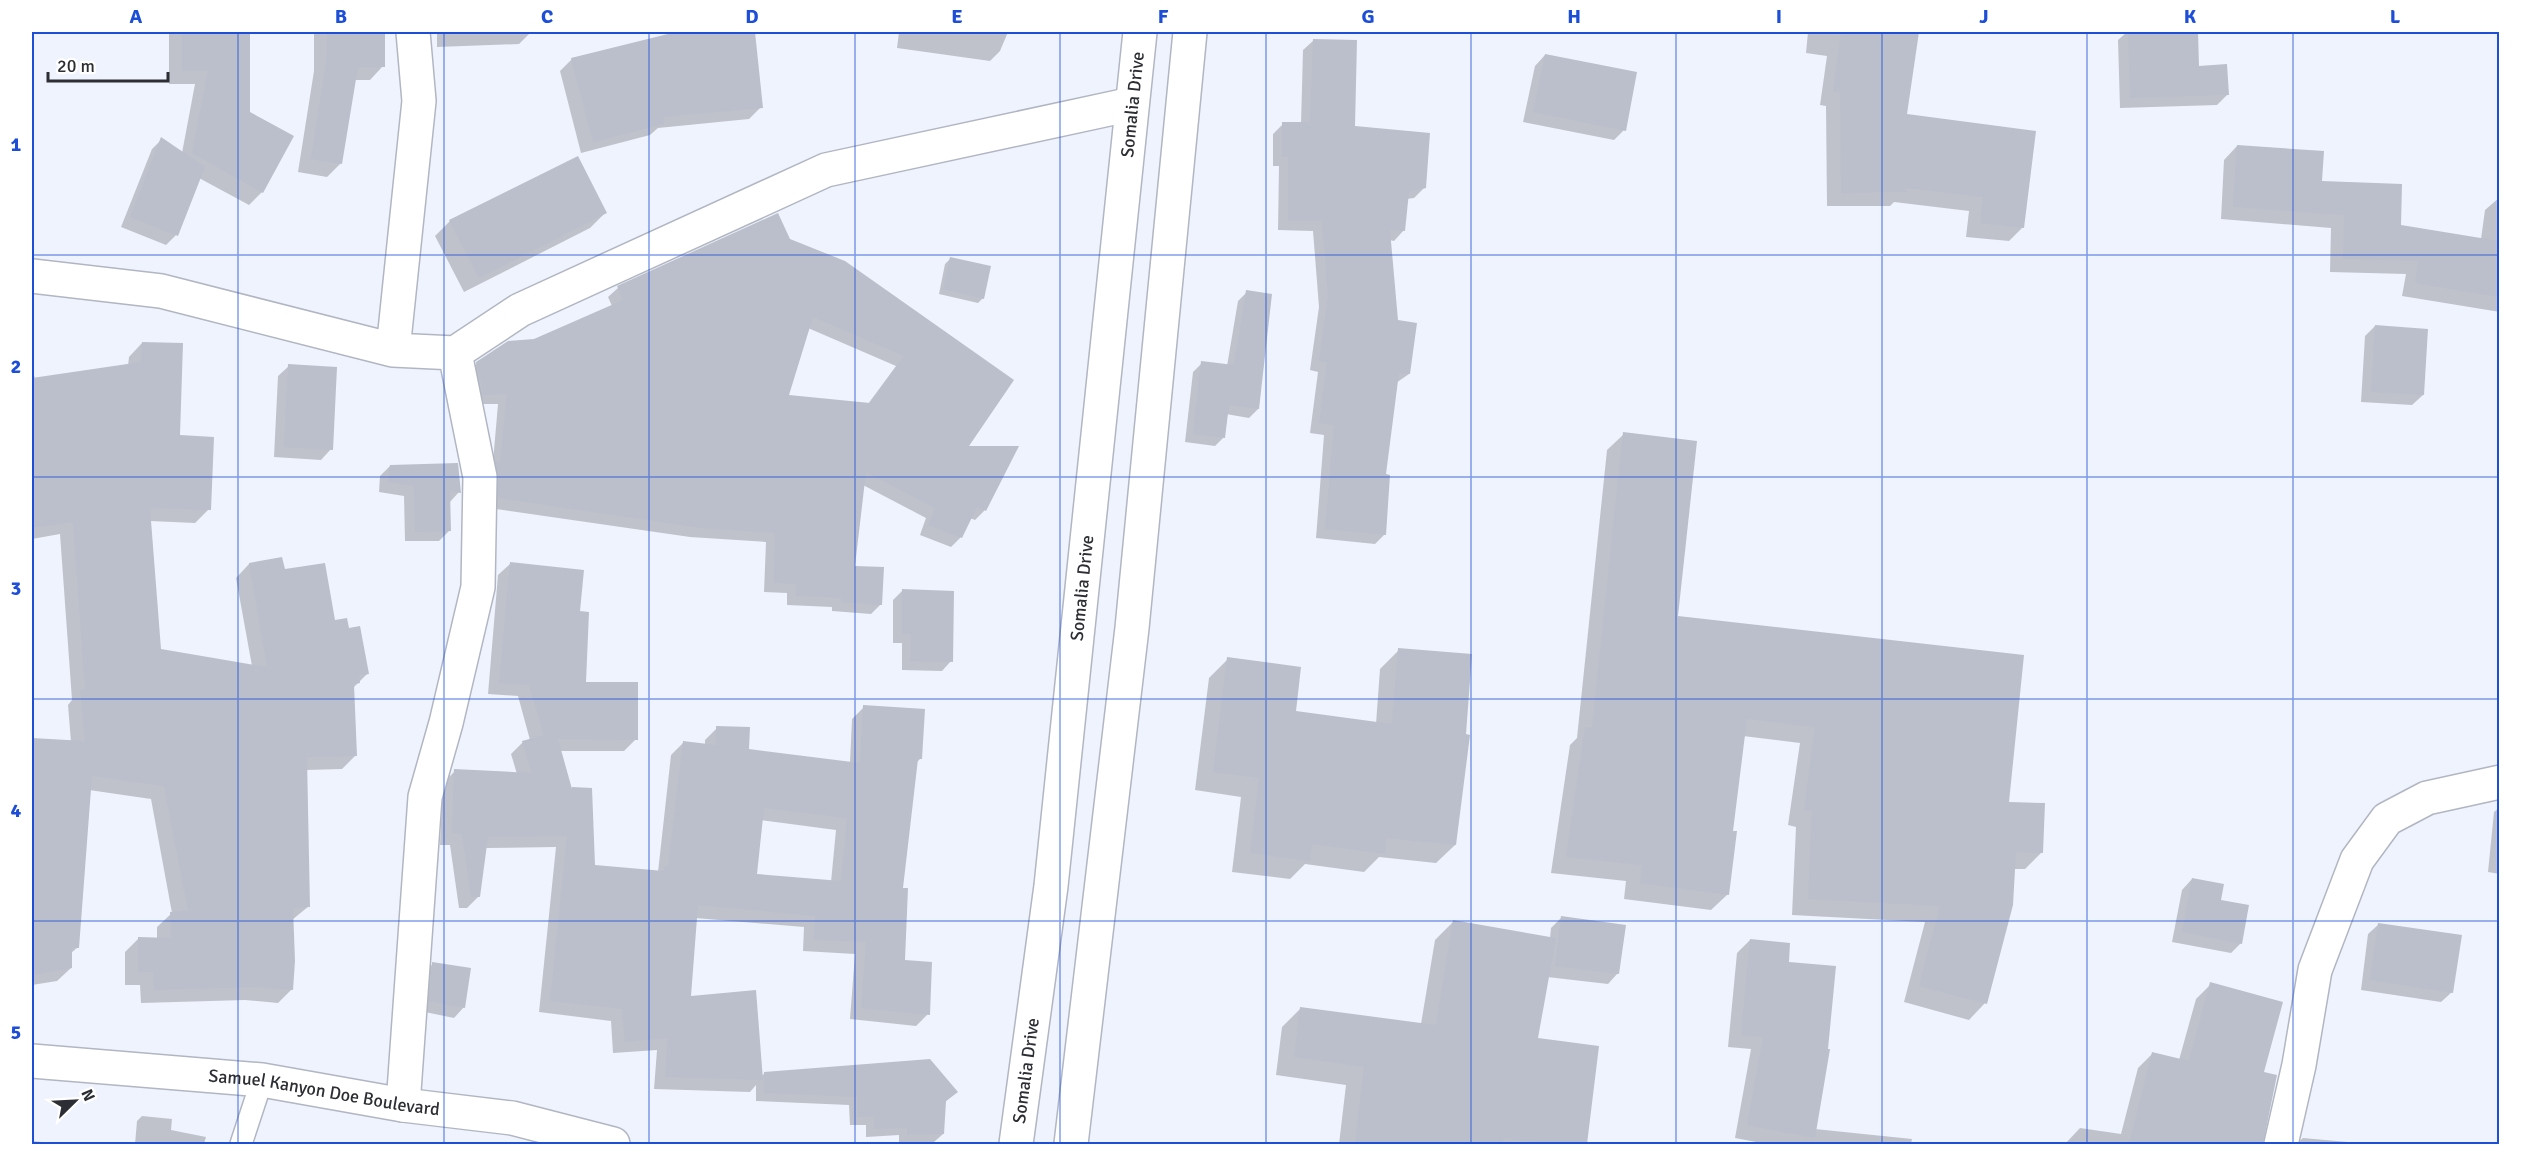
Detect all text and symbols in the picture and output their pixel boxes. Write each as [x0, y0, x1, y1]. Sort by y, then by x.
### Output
text: A [130, 4, 143, 29]
text: B [335, 4, 347, 29]
text: C [541, 4, 553, 29]
text: D [745, 4, 759, 29]
text: E [951, 4, 963, 29]
text: F [1158, 4, 1169, 29]
text: G [1361, 4, 1375, 29]
text: H [1567, 4, 1581, 29]
text: I [1776, 4, 1782, 29]
text: J [1979, 4, 1989, 29]
text: K [2184, 4, 2197, 29]
text: L [2390, 4, 2401, 29]
scale bar [48, 45, 168, 83]
street label: Somalia Drive [1116, 51, 1149, 159]
text: 20 m [57, 55, 95, 77]
text: 1 [11, 132, 22, 157]
text: 2 [11, 354, 21, 379]
street label: Somalia Drive [1066, 534, 1099, 642]
text: 3 [11, 576, 21, 601]
text: 4 [11, 798, 22, 823]
street label: Somalia Drive [1008, 1016, 1044, 1125]
text: 5 [11, 1020, 21, 1045]
street label: Samuel Kanyon Doe Boulevard [208, 1065, 441, 1120]
north arrow [45, 1071, 105, 1131]
text: N [76, 1086, 99, 1104]

